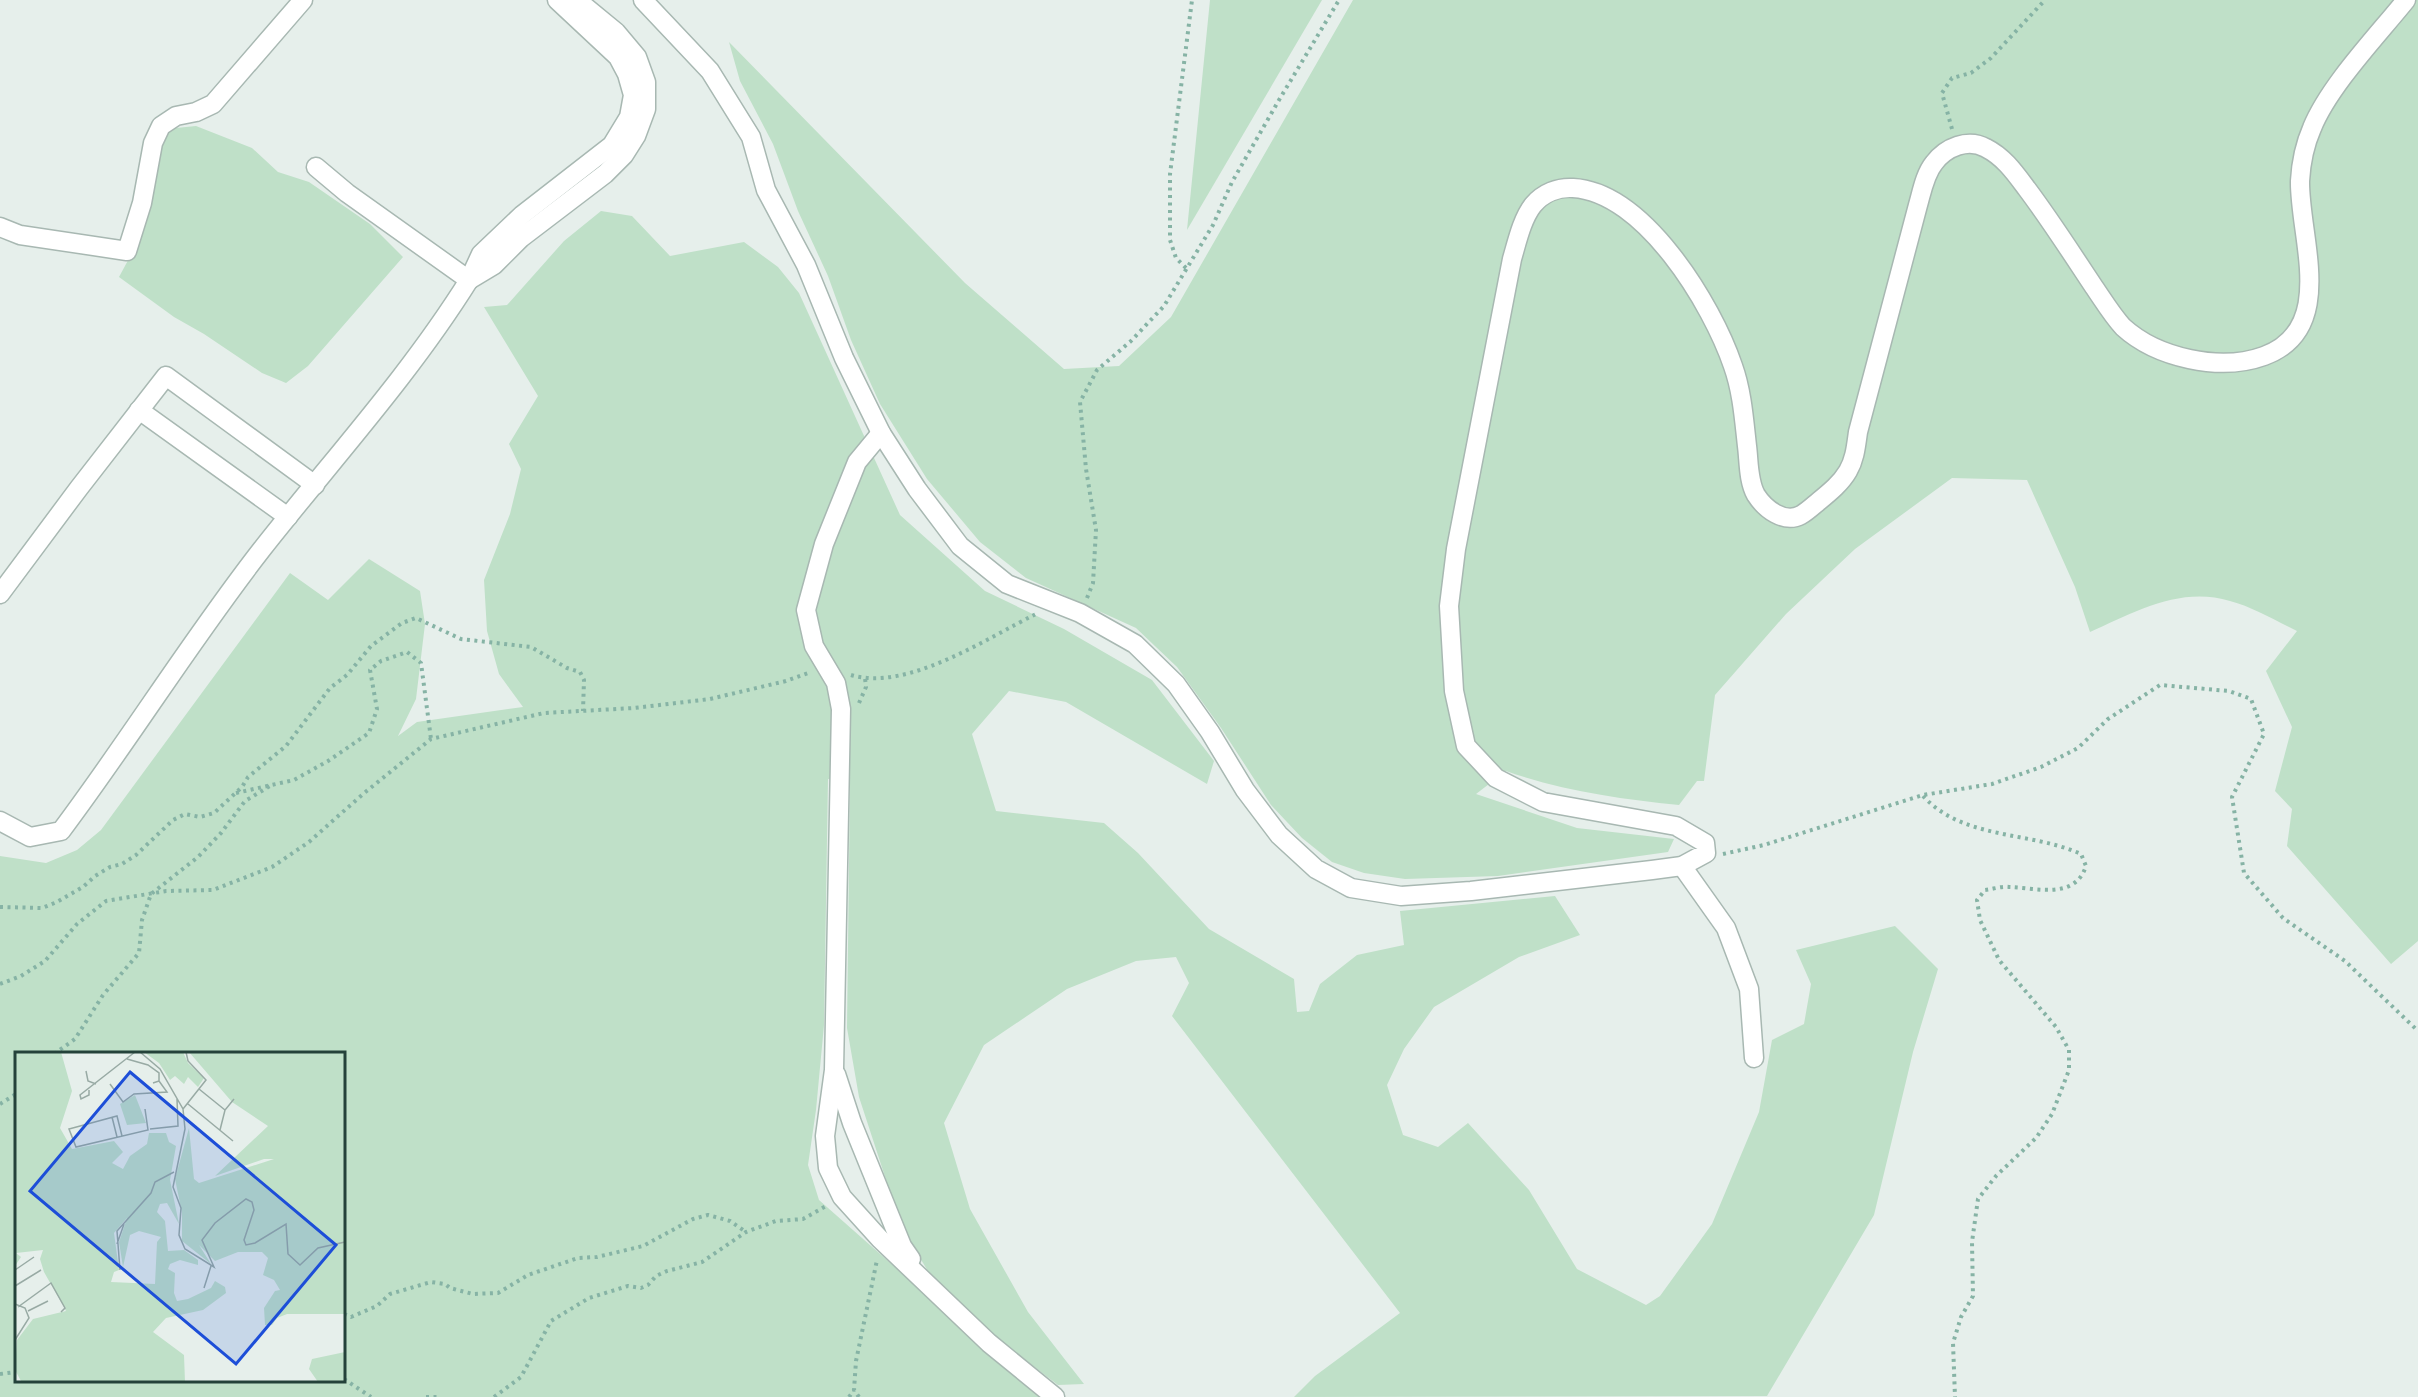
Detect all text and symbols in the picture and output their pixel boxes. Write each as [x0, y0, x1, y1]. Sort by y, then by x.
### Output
inset map [15, 1052, 345, 1382]

